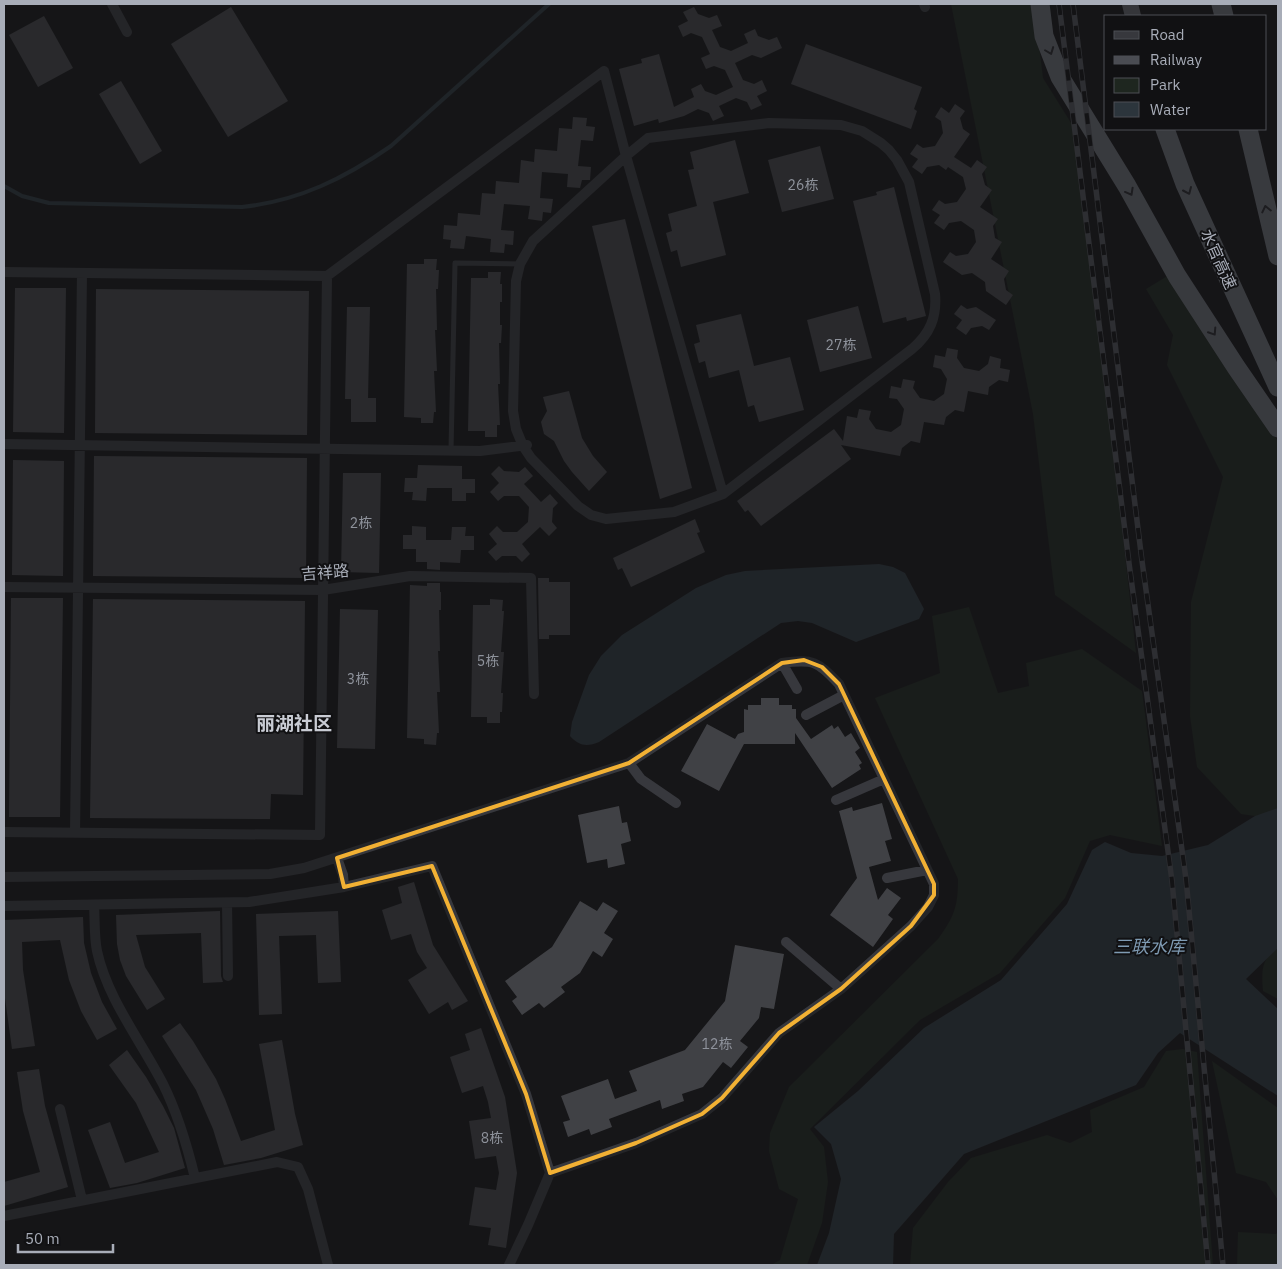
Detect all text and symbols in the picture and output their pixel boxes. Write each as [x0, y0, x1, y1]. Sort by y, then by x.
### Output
legend [1104, 15, 1267, 130]
text: Road [1150, 25, 1185, 44]
one-way arrow [1044, 46, 1054, 55]
text: Railway [1150, 50, 1203, 69]
text: Park [1150, 75, 1180, 94]
text: Water [1150, 100, 1191, 119]
house number: 26栋 [788, 176, 818, 194]
one-way arrow [1182, 186, 1193, 195]
one-way arrow [1124, 187, 1134, 196]
one-way arrow [1261, 204, 1272, 213]
street label: 水官高速 [1197, 226, 1241, 292]
one-way arrow [1207, 326, 1216, 335]
house number: 27栋 [826, 336, 856, 354]
house number: 2栋 [350, 514, 372, 532]
street label: 吉祥路 [300, 560, 350, 584]
house number: 5栋 [477, 652, 499, 670]
house number: 3栋 [347, 670, 369, 688]
district label: 丽湖社区 [256, 711, 332, 735]
water label: 三联水库 [1113, 935, 1188, 958]
house number: 12栋 [702, 1035, 732, 1053]
house number: 8栋 [481, 1129, 503, 1147]
scale bar [18, 1222, 112, 1254]
text: 50 m [25, 1229, 60, 1248]

